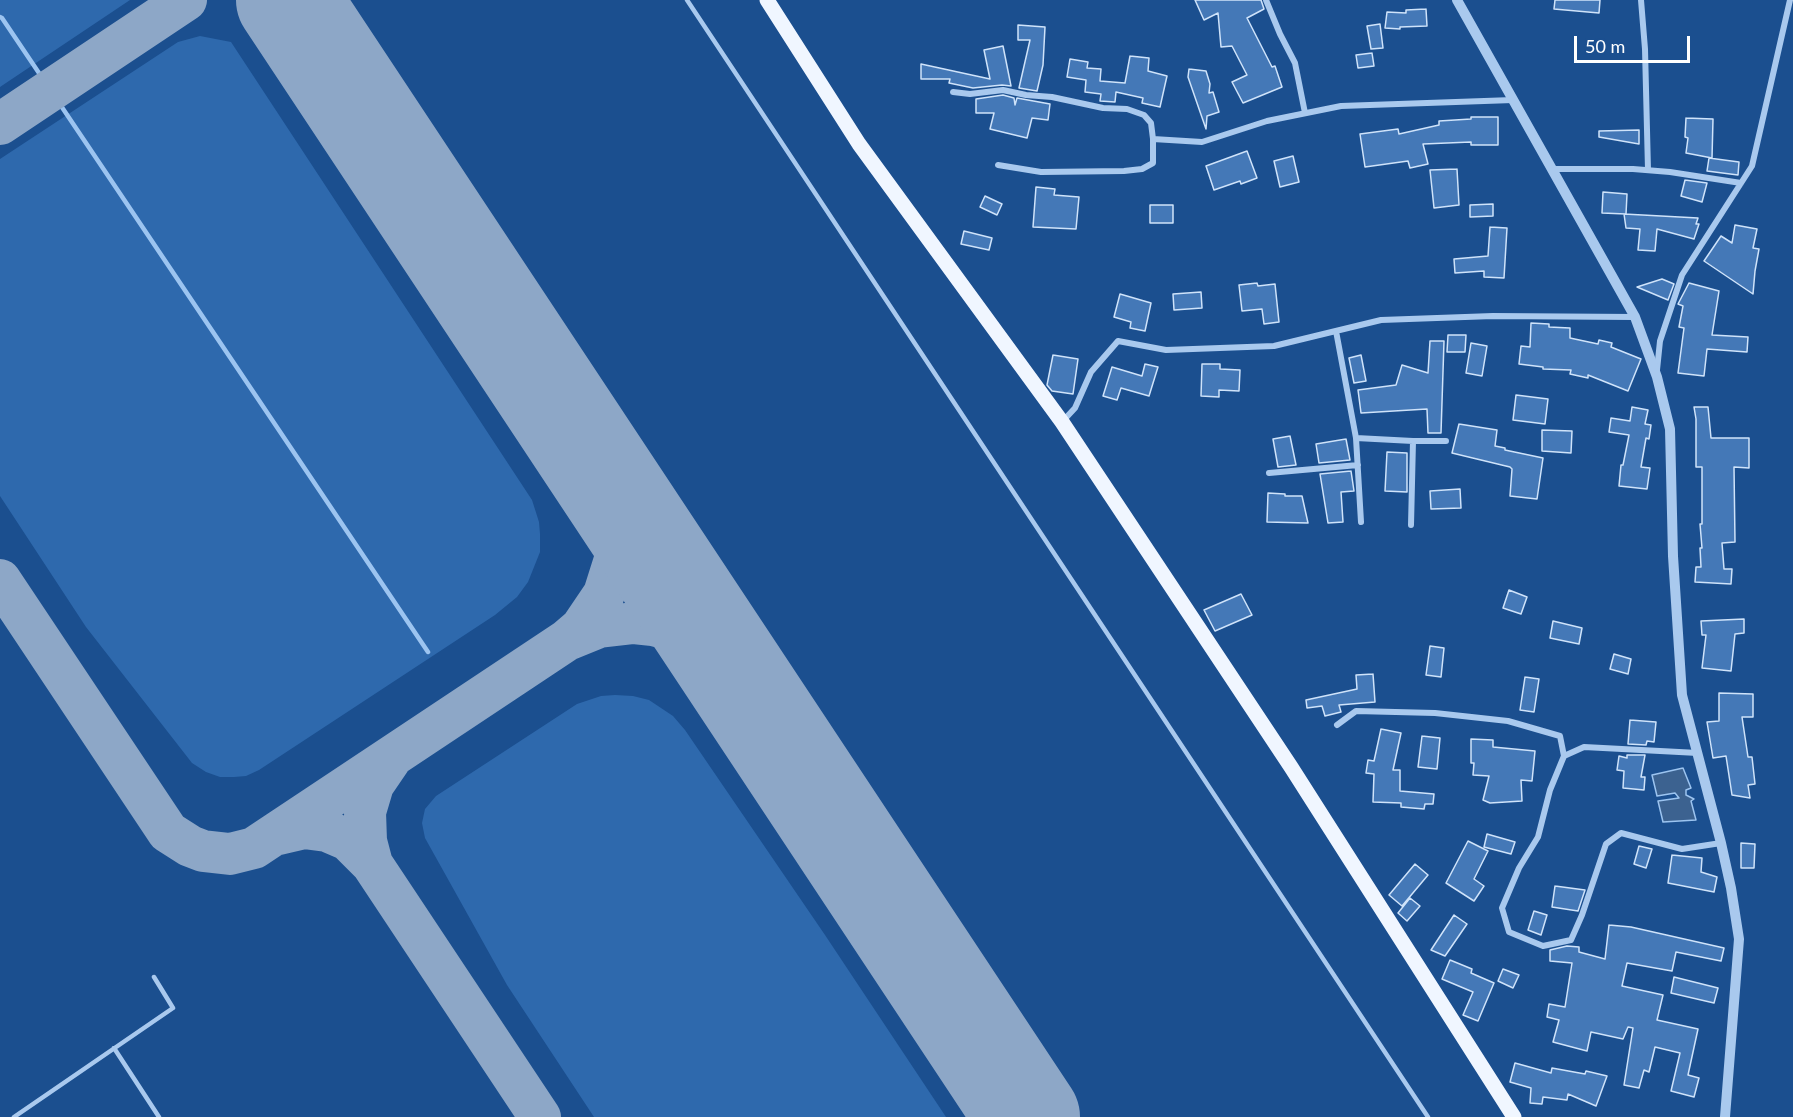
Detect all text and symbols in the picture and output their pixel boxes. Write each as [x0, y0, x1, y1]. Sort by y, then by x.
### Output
scale bar [1577, 24, 1692, 62]
text: 50 m [1585, 35, 1625, 57]

